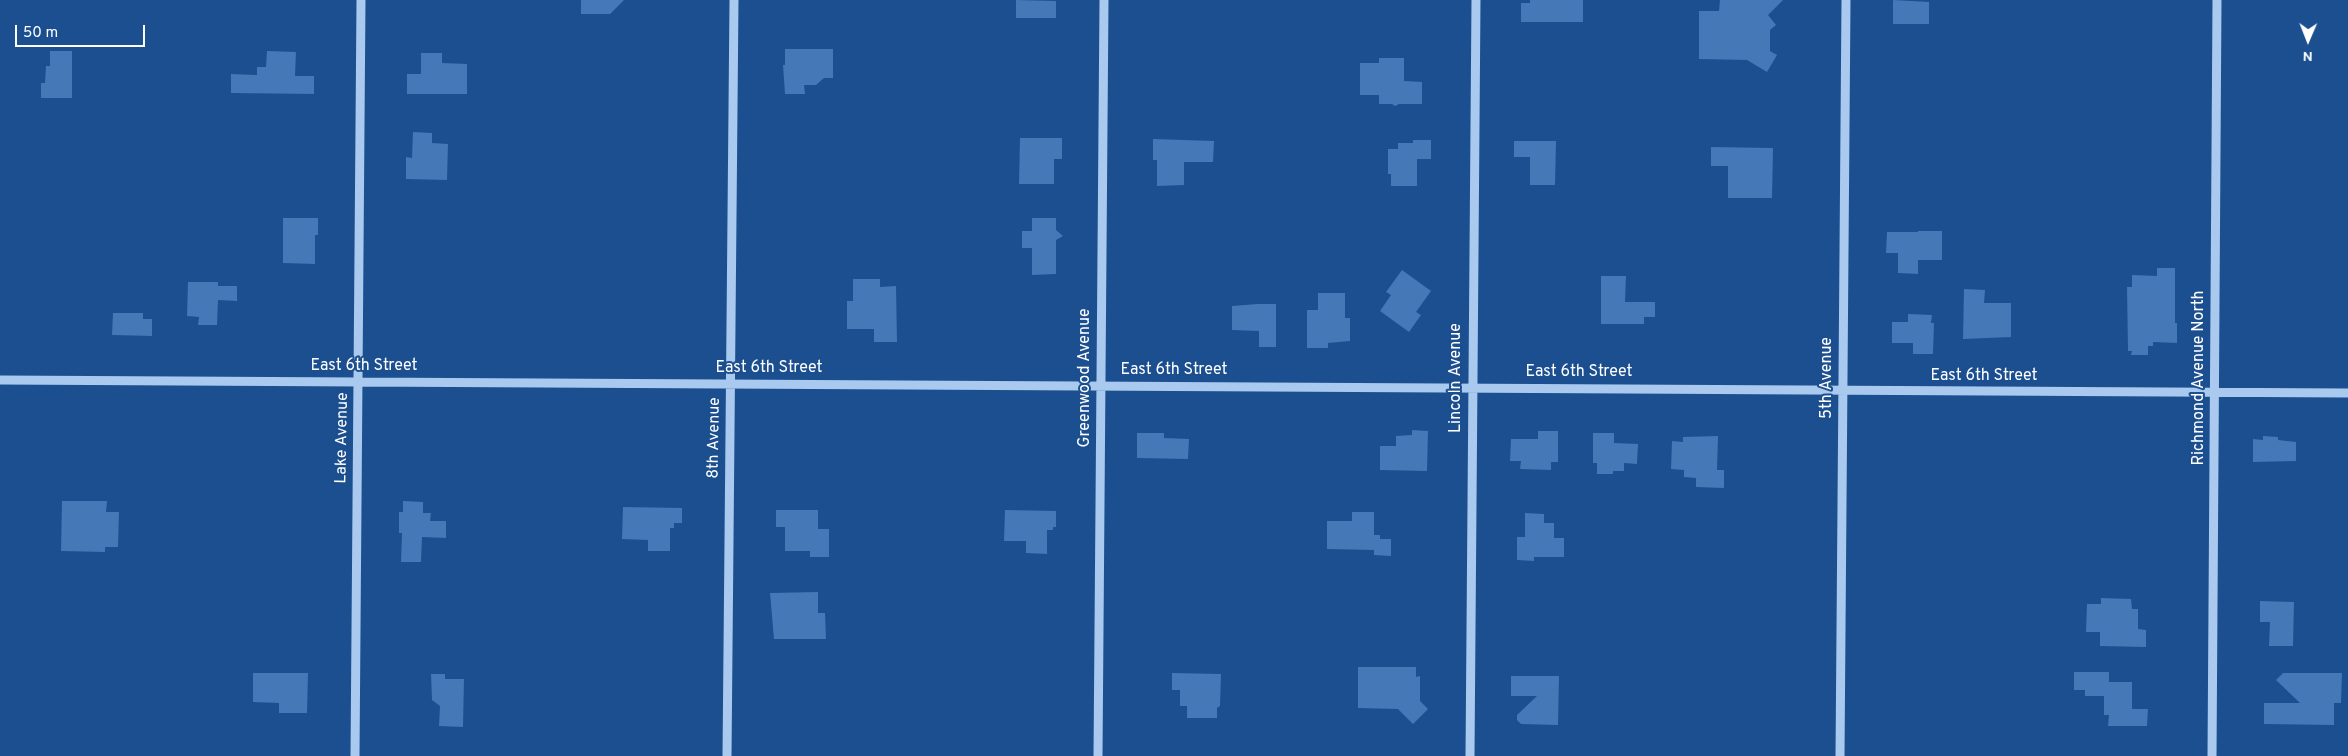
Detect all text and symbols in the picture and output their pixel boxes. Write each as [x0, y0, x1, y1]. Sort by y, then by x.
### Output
scale bar [18, 15, 148, 47]
north arrow [2283, 15, 2333, 65]
text: 50 m [23, 24, 58, 43]
text: N [2303, 47, 2313, 64]
street label: Richmond Avenue North [2190, 290, 2210, 466]
street label: Greenwood Avenue [1076, 308, 1096, 448]
street label: Lincoln Avenue [1447, 323, 1467, 433]
street label: 5th Avenue [1818, 337, 1838, 419]
street label: East 6th Street [310, 357, 418, 377]
street label: East 6th Street [715, 359, 823, 379]
street label: East 6th Street [1120, 361, 1228, 381]
street label: East 6th Street [1525, 363, 1633, 383]
street label: East 6th Street [1930, 367, 2038, 387]
street label: Lake Avenue [333, 392, 353, 484]
street label: 8th Avenue [705, 397, 725, 479]

